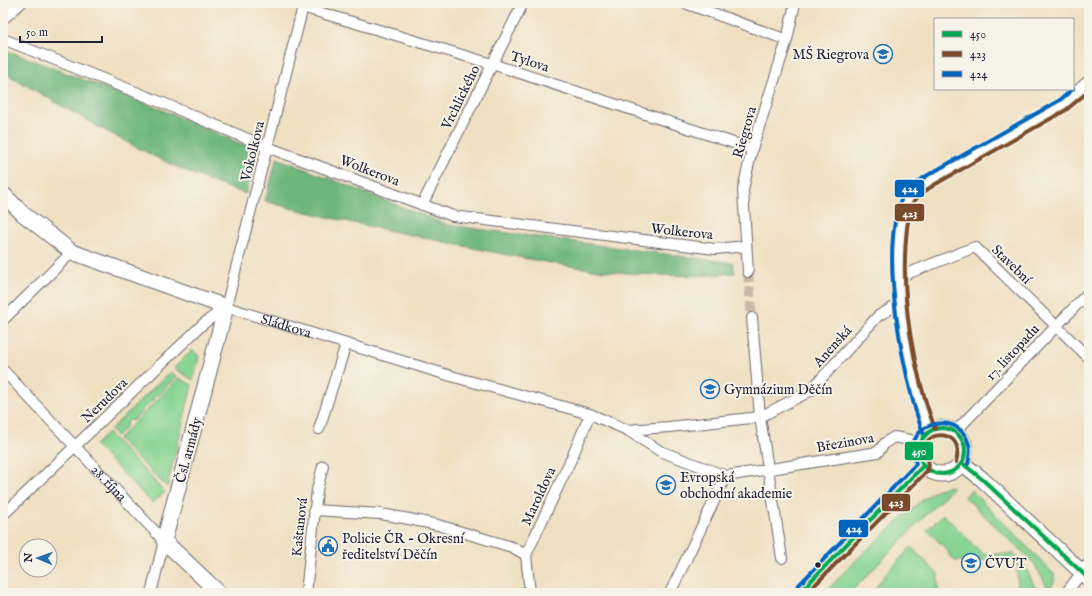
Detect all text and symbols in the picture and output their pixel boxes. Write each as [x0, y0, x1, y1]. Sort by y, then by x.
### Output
scale bar [20, 18, 102, 44]
legend [934, 18, 1074, 90]
text: 50 m [26, 25, 48, 40]
text: 450 [970, 27, 986, 42]
school or university icon: MŠ Riegrova [872, 43, 894, 65]
place label: MŠ Riegrova [793, 45, 870, 64]
street label: Tylova [508, 47, 552, 77]
text: 423 [970, 47, 986, 62]
street label: Vrchlického [437, 62, 484, 133]
text: 424 [970, 67, 988, 82]
street label: Riegrova [729, 103, 761, 160]
street label: Vokolkova [237, 118, 269, 184]
street label: Wolkerova [337, 151, 403, 191]
line badge: 424 [894, 179, 925, 198]
text: 424 [901, 182, 919, 196]
line badge: 423 [894, 203, 925, 222]
text: 423 [902, 207, 917, 221]
street label: Wolkerova [650, 220, 715, 244]
street label: Stavební [987, 241, 1036, 289]
street label: Sládkova [259, 310, 314, 343]
street label: 17. listopadu [982, 321, 1044, 385]
street label: Anenská [809, 322, 857, 372]
street label: Nerudova [78, 374, 132, 427]
school or university icon: Gymnázium Děčín [699, 378, 721, 400]
place label: Gymnázium Děčín [724, 381, 833, 399]
street label: Čsl. armády [171, 415, 206, 485]
street label: Březinova [815, 429, 876, 457]
line badge: 450 [904, 441, 934, 461]
text: 450 [911, 445, 927, 459]
street label: 28. října [87, 461, 131, 506]
street label: Maroldova [517, 463, 561, 529]
place label: Evropská obchodní akademie [680, 469, 793, 503]
school or university icon: Evropská obchodní akademie [655, 474, 677, 496]
line badge: 423 [881, 493, 911, 512]
street label: Kaštanová [288, 496, 312, 557]
text: 423 [888, 496, 903, 510]
line badge: 424 [838, 519, 869, 538]
text: 424 [845, 522, 863, 536]
place label: Policie ČR - Okresní ředitelství Děčín [342, 529, 465, 564]
public building icon: Policie ČR - Okresní ředitelství Děčín [317, 535, 339, 557]
north arrow [18, 538, 58, 578]
text: N [22, 552, 36, 564]
school or university icon: ČVUT [960, 552, 982, 574]
place label: ČVUT [985, 554, 1027, 573]
unlabelled marker [813, 560, 823, 570]

